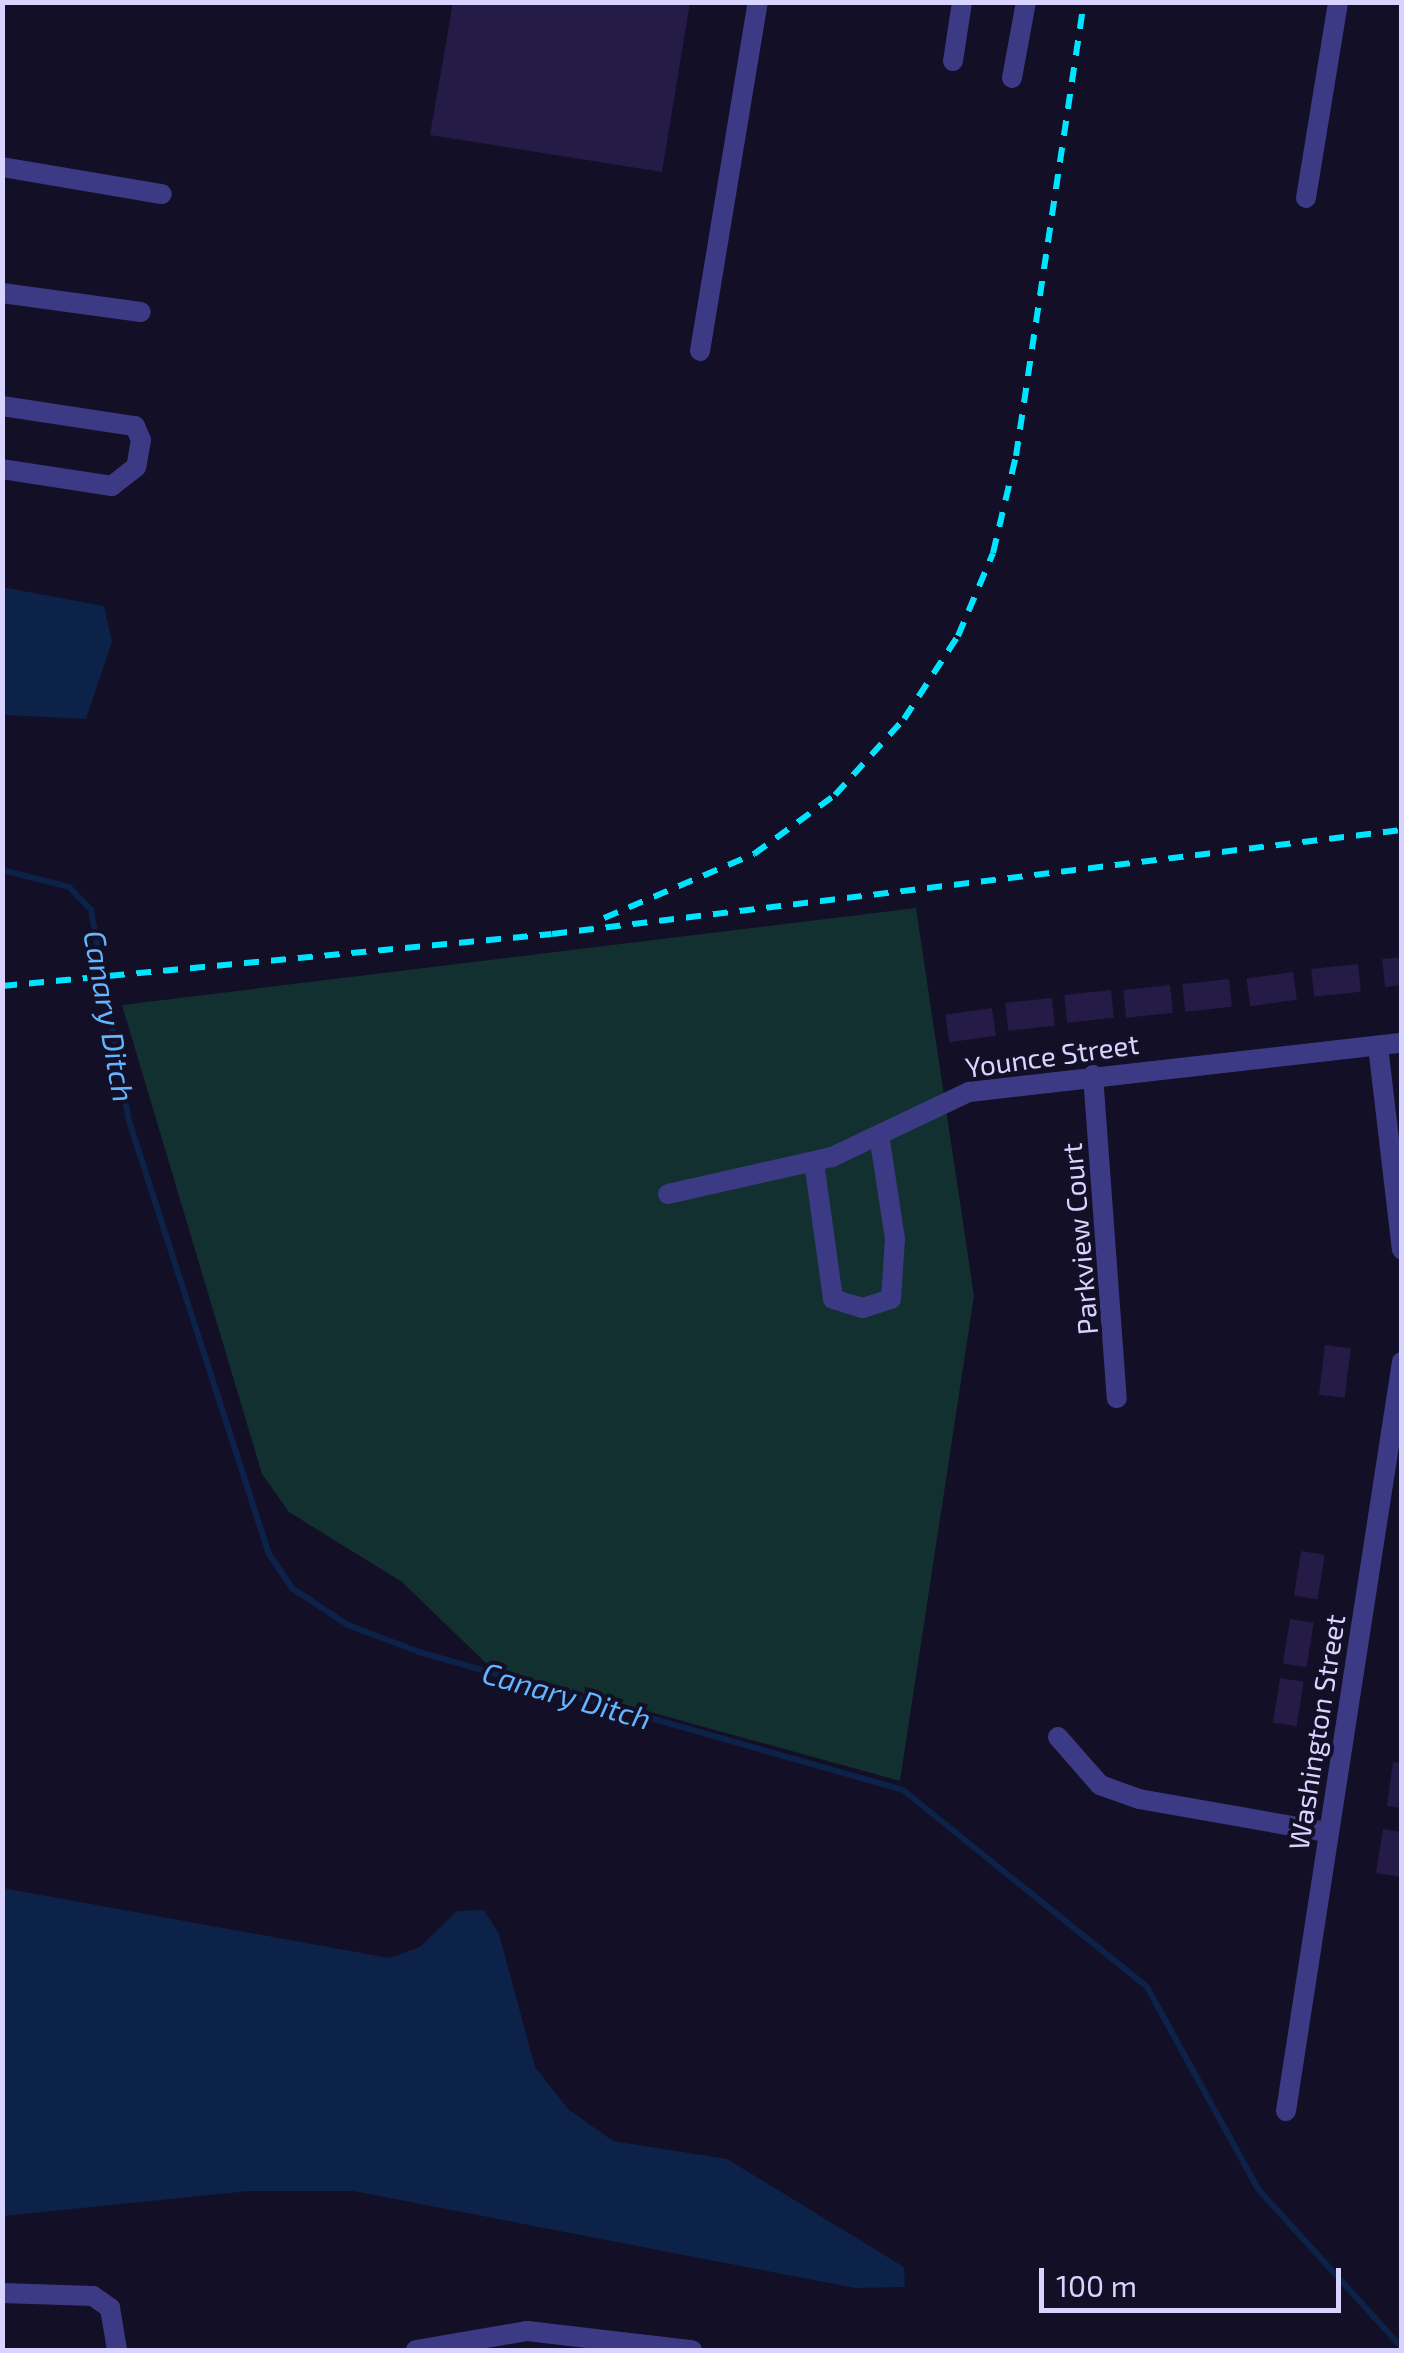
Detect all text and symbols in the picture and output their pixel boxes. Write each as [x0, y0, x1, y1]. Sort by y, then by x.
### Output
water label: Canary Ditch [77, 927, 143, 1105]
street label: Younce Street [963, 1026, 1141, 1084]
street label: Parkview Court [1054, 1141, 1104, 1337]
street label: Washington Street [1281, 1612, 1351, 1852]
water label: Canary Ditch [479, 1654, 655, 1736]
scale bar [1044, 2248, 1346, 2310]
text: 100 m [1056, 2267, 1137, 2303]

